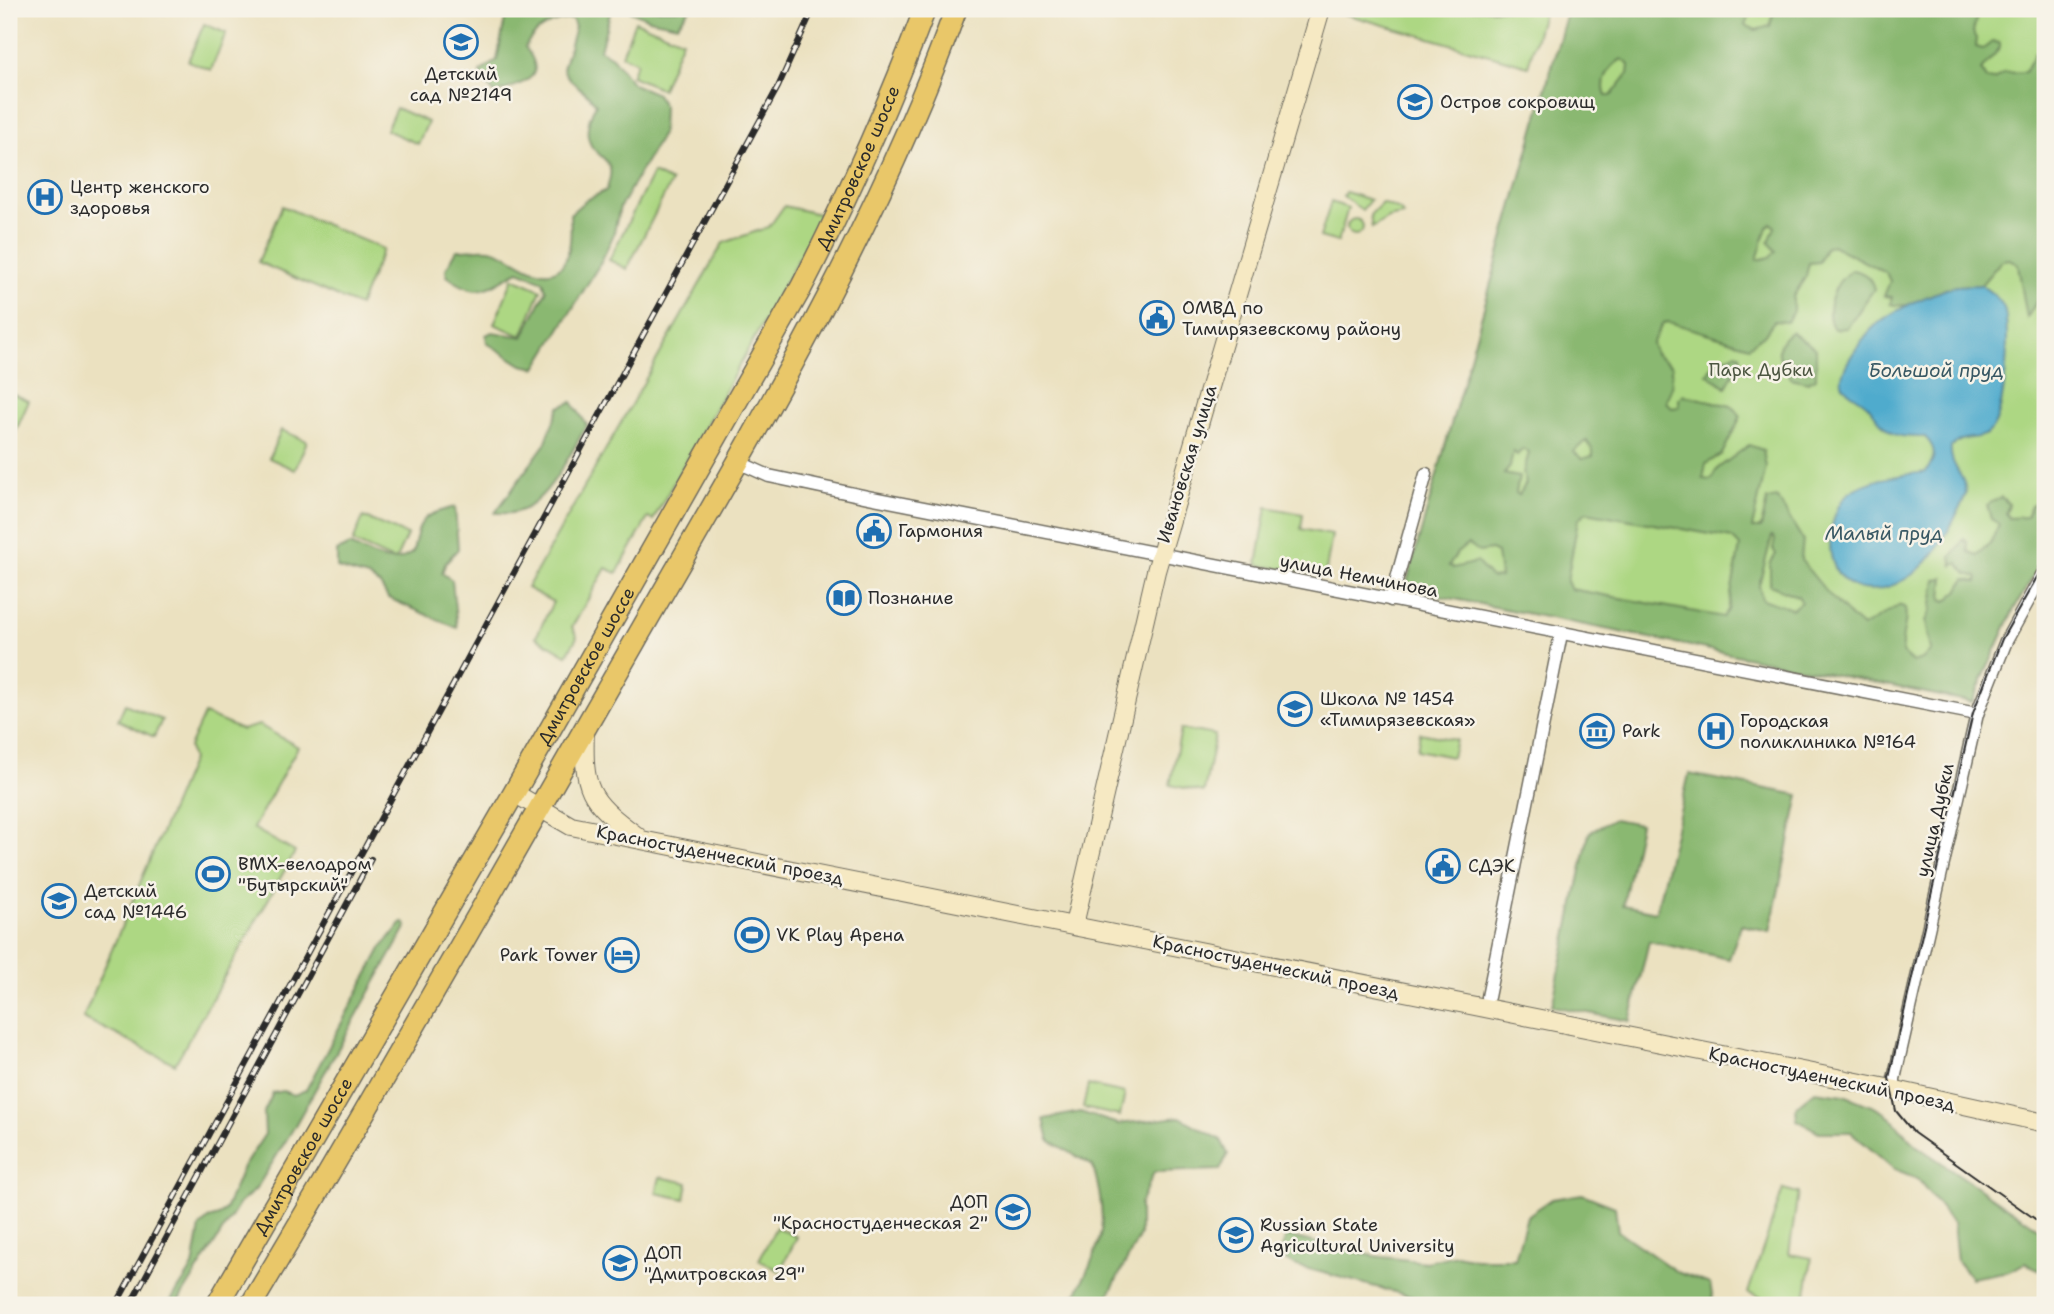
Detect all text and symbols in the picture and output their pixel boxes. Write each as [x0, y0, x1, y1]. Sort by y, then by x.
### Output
school or university icon: Детский сад №2149 [442, 23, 480, 61]
place label: Детский сад №2149 [410, 62, 512, 107]
street label: Дмитровское шоссе [810, 82, 905, 254]
school or university icon: Остров сокровищ [1396, 83, 1434, 121]
place label: Остров сокровищ [1440, 90, 1595, 114]
place label: Центр женского здоровья [70, 175, 210, 220]
hospital icon: Центр женского здоровья [26, 178, 64, 216]
place label: ОМВД по Тимирязевскому району [1182, 296, 1401, 341]
public building icon: ОМВД по Тимирязевскому району [1138, 299, 1176, 337]
park label: Парк Дубки [1709, 358, 1814, 382]
water label: Большой пруд [1868, 358, 2004, 383]
street label: Ивановская улица [1152, 382, 1222, 546]
public building icon: Гармония [855, 512, 893, 550]
place label: Гармония [898, 519, 983, 543]
water label: Малый пруд [1825, 521, 1943, 546]
street label: улица Немчинова [1278, 549, 1440, 603]
library icon: Познание [825, 579, 863, 617]
street label: Дмитровское шоссе [532, 583, 641, 749]
place label: Познание [868, 586, 954, 610]
place label: Школа № 1454 «Тимирязевская» [1320, 687, 1475, 732]
school or university icon: Школа № 1454 «Тимирязевская» [1276, 690, 1314, 728]
place label: Городская поликлиника №164 [1740, 709, 1916, 754]
museum icon: Park [1578, 712, 1616, 750]
hospital icon: Городская поликлиника №164 [1697, 712, 1735, 750]
place label: Park [1622, 719, 1661, 743]
street label: улица Дубки [1910, 760, 1960, 879]
street label: Красностуденческий проезд [594, 819, 846, 891]
public building icon: СДЭК [1424, 847, 1462, 885]
place label: BMX-велодром "Бутырский" [238, 852, 371, 897]
place label: СДЭК [1468, 854, 1516, 878]
sports icon: BMX-велодром "Бутырский" [194, 855, 232, 893]
place label: Детский сад №1446 [84, 879, 187, 924]
school or university icon: Детский сад №1446 [40, 882, 78, 920]
sports icon: VK Play Арена [733, 916, 771, 954]
place label: VK Play Арена [776, 923, 904, 947]
street label: Красностуденческий проезд [1151, 929, 1402, 1005]
hotel icon: Park Tower [603, 936, 641, 974]
place label: Park Tower [500, 943, 598, 967]
street label: Красностуденческий проезд [1707, 1041, 1958, 1117]
street label: Дмитровское шоссе [248, 1073, 358, 1239]
place label: ДОП "Красностуденческая 2" [773, 1190, 988, 1235]
school or university icon: ДОП "Красностуденческая 2" [994, 1193, 1032, 1231]
place label: Russian State Agricultural University [1260, 1213, 1455, 1258]
school or university icon: Russian State Agricultural University [1217, 1216, 1255, 1254]
place label: ДОП "Дмитровская 29" [644, 1241, 805, 1286]
school or university icon: ДОП "Дмитровская 29" [601, 1244, 639, 1282]

